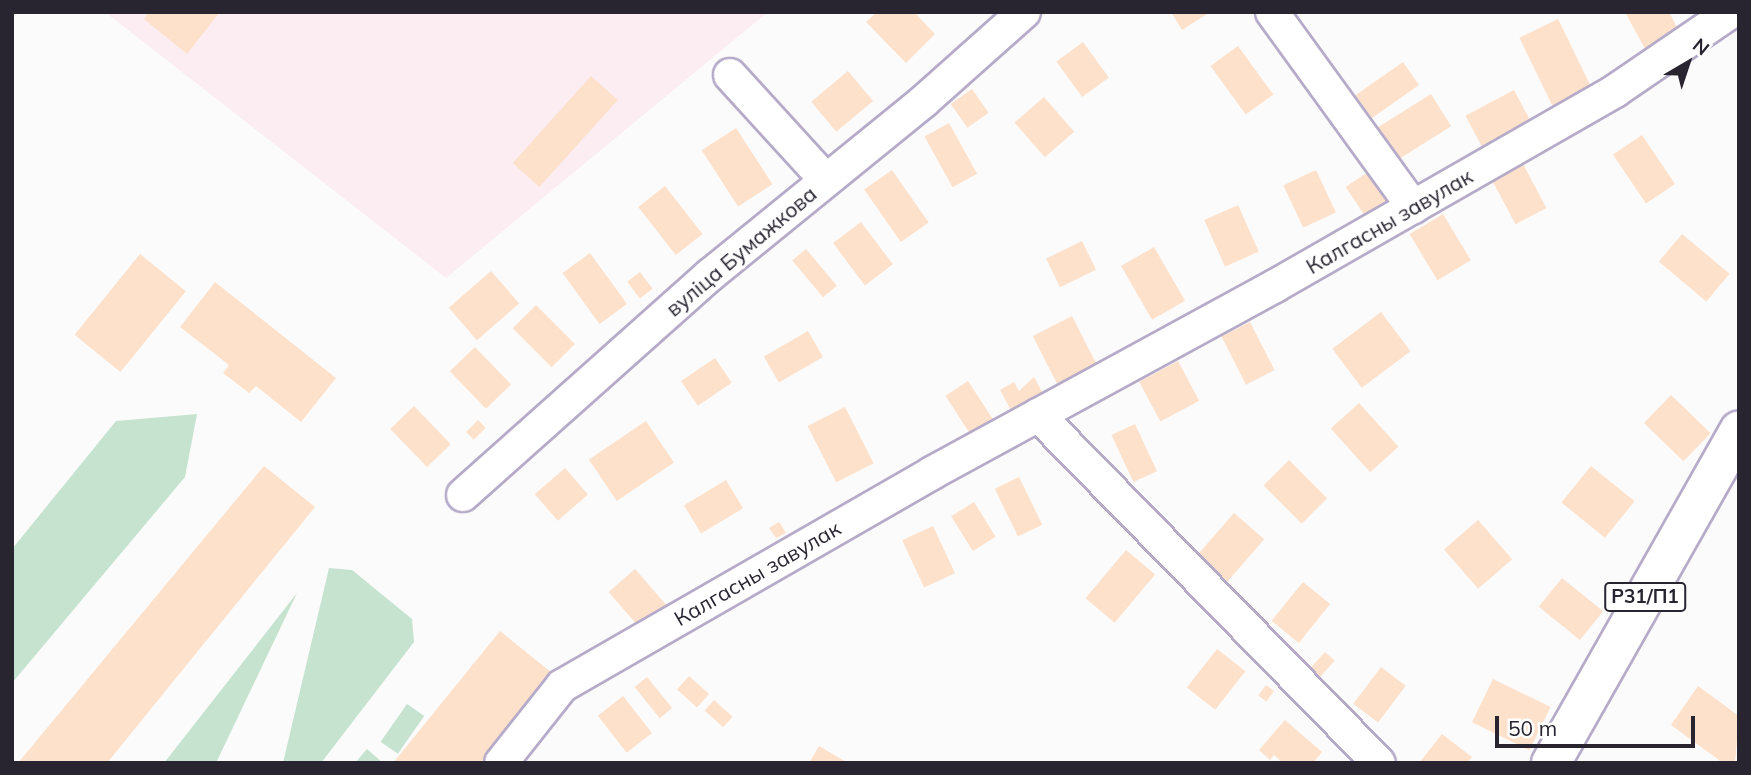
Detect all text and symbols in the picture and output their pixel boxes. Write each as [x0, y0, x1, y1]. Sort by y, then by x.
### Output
north arrow [1653, 28, 1723, 98]
text: N [1688, 33, 1714, 61]
street label: Калгасны завулак [1301, 163, 1477, 279]
street label: вуліца Бумажкова [661, 181, 821, 321]
street label: Калгасны завулак [669, 515, 845, 631]
road number: Р31/П1 [1603, 582, 1687, 612]
scale bar [1499, 702, 1698, 746]
text: 50 m [1508, 715, 1557, 741]

